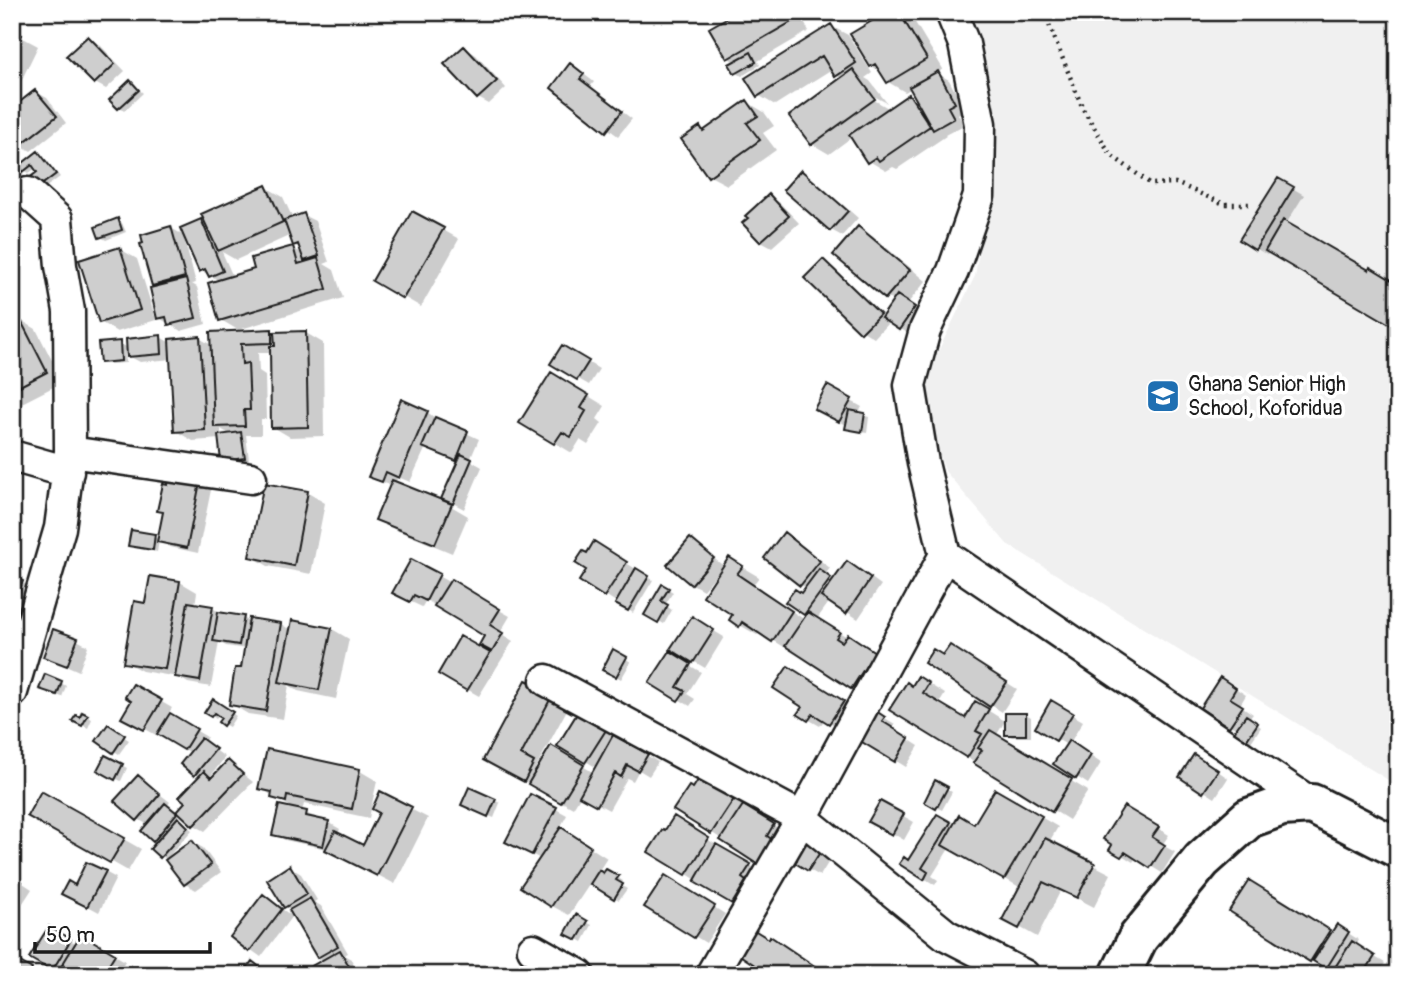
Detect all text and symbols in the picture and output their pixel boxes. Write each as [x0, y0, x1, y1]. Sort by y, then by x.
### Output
place label: Ghana Senior High School, Koforidua [1188, 371, 1346, 422]
school or university icon: Ghana Senior High School, Koforidua [1144, 377, 1182, 415]
scale bar [35, 910, 210, 954]
text: 50 m [46, 922, 95, 949]

